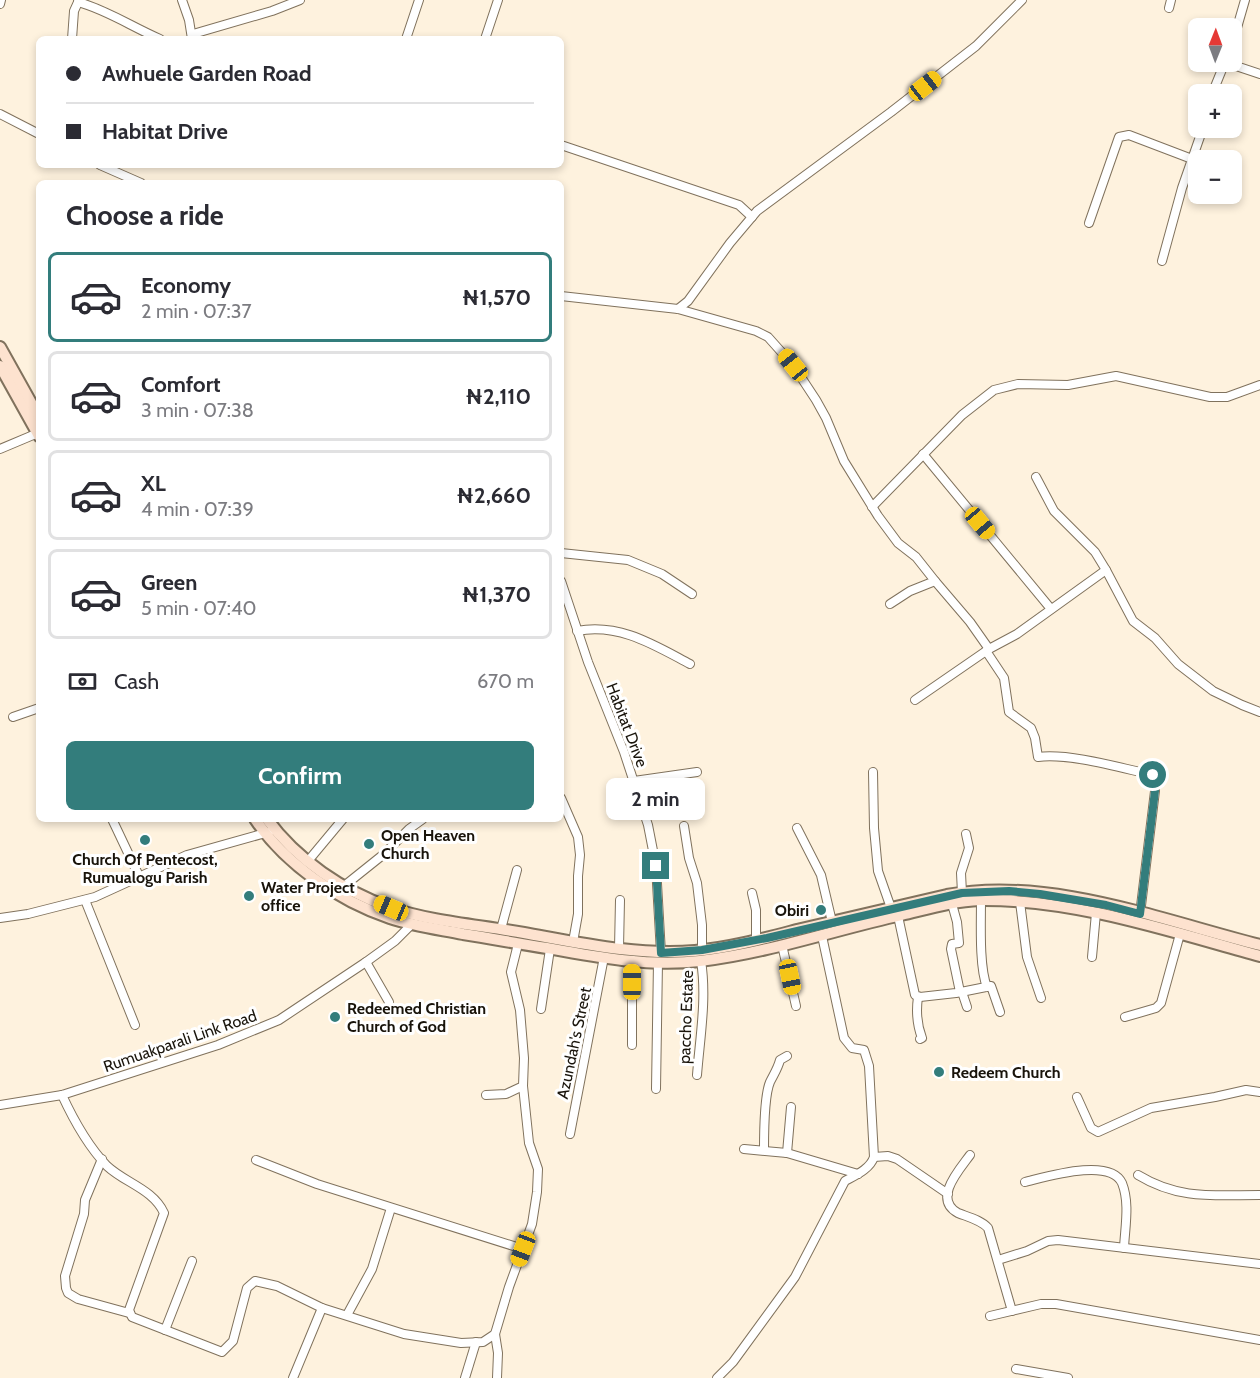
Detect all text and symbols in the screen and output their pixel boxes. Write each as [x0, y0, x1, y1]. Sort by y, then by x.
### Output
north arrow [1188, 18, 1242, 72]
map controls [1188, 18, 1242, 204]
text: Awhuele Garden Road [102, 60, 312, 87]
car [905, 68, 945, 104]
button: + [1188, 84, 1242, 138]
text: Habitat Drive [102, 118, 228, 145]
button: − [1188, 150, 1242, 204]
text: Choose a ride [66, 199, 224, 232]
icon: car [69, 270, 123, 324]
text: Economy [141, 272, 231, 299]
text: ₦1,570 [462, 284, 531, 311]
text: 2 min · 07:37 [141, 299, 252, 323]
car [775, 345, 811, 385]
icon: car [69, 369, 123, 423]
text: Comfort [141, 371, 220, 398]
text: ₦2,110 [465, 383, 531, 410]
text: 3 min · 07:38 [141, 398, 254, 422]
icon: car [69, 468, 123, 522]
text: XL [141, 470, 166, 497]
text: ₦2,660 [456, 482, 531, 509]
text: 4 min · 07:39 [141, 497, 254, 521]
car [962, 503, 998, 543]
icon: car [69, 567, 123, 621]
text: Green [141, 569, 197, 596]
text: ₦1,370 [462, 581, 531, 608]
text: 5 min · 07:40 [141, 596, 257, 620]
icon: cash [66, 665, 99, 698]
text: Cash [114, 668, 159, 695]
text: 670 m [477, 669, 534, 693]
street label: Habitat Drive [602, 680, 652, 770]
button: Confirm [66, 741, 534, 810]
route start [1139, 761, 1166, 788]
callout: 2 min [606, 779, 706, 821]
text: 2 min [631, 787, 680, 811]
place label: Open Heaven Church [381, 826, 475, 863]
marker: Church Of Pentecost, Rumualogu Parish [138, 833, 152, 847]
marker: Open Heaven Church [362, 837, 376, 851]
place label: Church Of Pentecost, Rumualogu Parish [72, 850, 218, 887]
route end [642, 852, 669, 879]
place label: Water Project office [261, 878, 355, 915]
marker: Water Project office [242, 889, 256, 903]
car [371, 893, 411, 923]
place label: Obiri [775, 901, 809, 920]
marker: Obiri [814, 903, 828, 917]
car [777, 958, 803, 996]
car [623, 964, 641, 1000]
street label: paccho Estate [675, 970, 697, 1064]
street label: Azundah's Street [553, 985, 595, 1101]
place label: Redeemed Christian Church of God [347, 999, 486, 1036]
street label: Rumuakparali Link Road [101, 1006, 259, 1076]
marker: Redeemed Christian Church of God [328, 1010, 342, 1024]
place label: Redeem Church [951, 1063, 1061, 1082]
marker: Redeem Church [932, 1065, 946, 1079]
car [508, 1229, 538, 1269]

